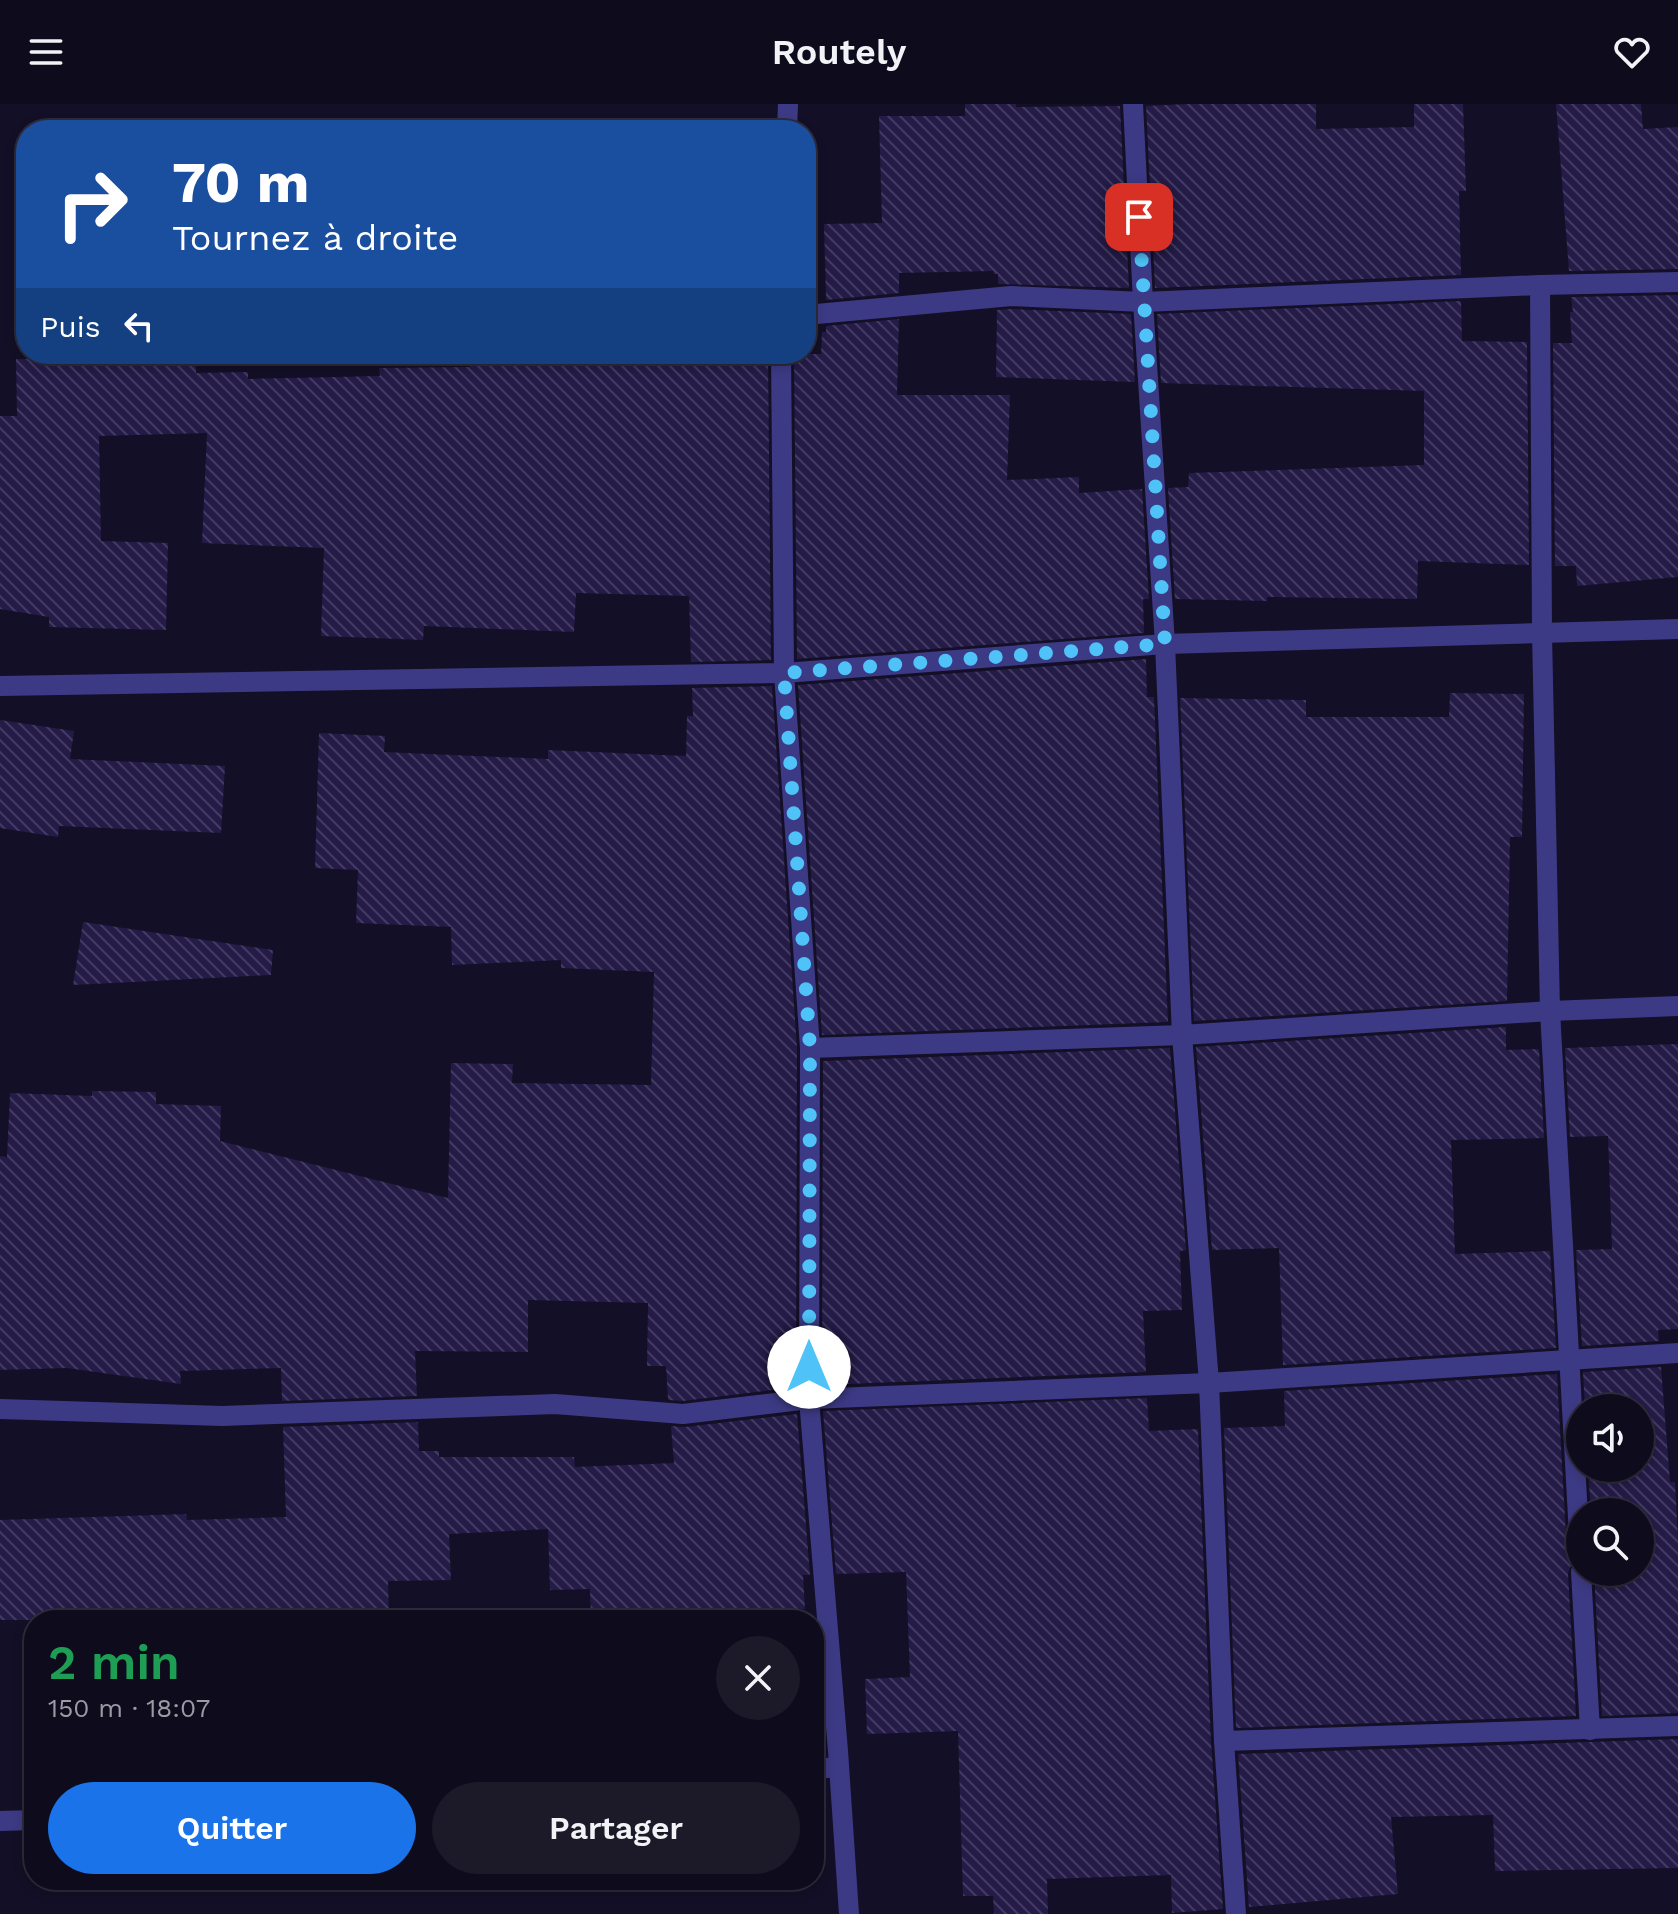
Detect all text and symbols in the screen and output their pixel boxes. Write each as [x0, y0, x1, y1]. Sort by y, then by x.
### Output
icon: menu [24, 30, 68, 74]
icon: heart [1610, 30, 1654, 74]
text: Routely [772, 31, 906, 73]
text: 70 m [172, 150, 309, 216]
icon: right [40, 152, 144, 256]
pin [1105, 183, 1173, 251]
icon: arrive [1117, 195, 1161, 239]
text: Tournez à droite [172, 217, 458, 259]
icon: left [117, 304, 161, 348]
text: Puis [40, 309, 101, 344]
position arrow [767, 1325, 851, 1409]
map controls [1566, 1394, 1654, 1586]
button: sound [1566, 1394, 1654, 1482]
button: search [1566, 1498, 1654, 1586]
text: 2 min [48, 1634, 180, 1691]
button: close [716, 1636, 800, 1720]
text: 150 m · 18:07 [48, 1693, 210, 1723]
button: Quitter [48, 1782, 416, 1874]
button: Partager [432, 1782, 800, 1874]

